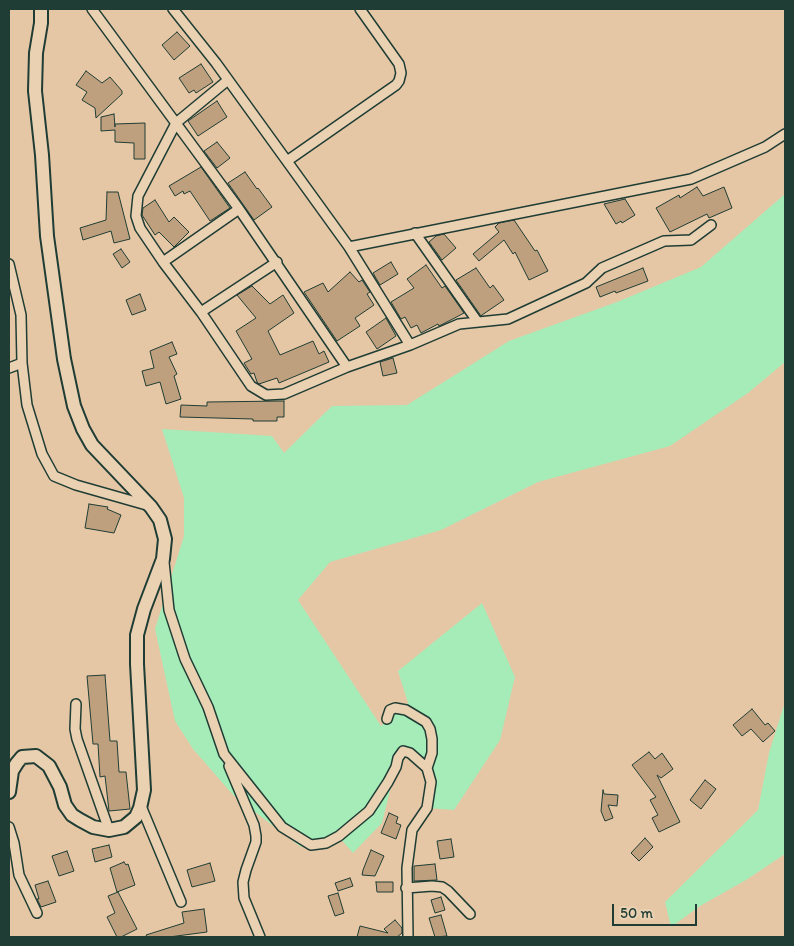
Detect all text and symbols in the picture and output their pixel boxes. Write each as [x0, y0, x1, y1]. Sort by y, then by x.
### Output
scale bar [614, 894, 699, 926]
text: 50 m [620, 904, 653, 922]

